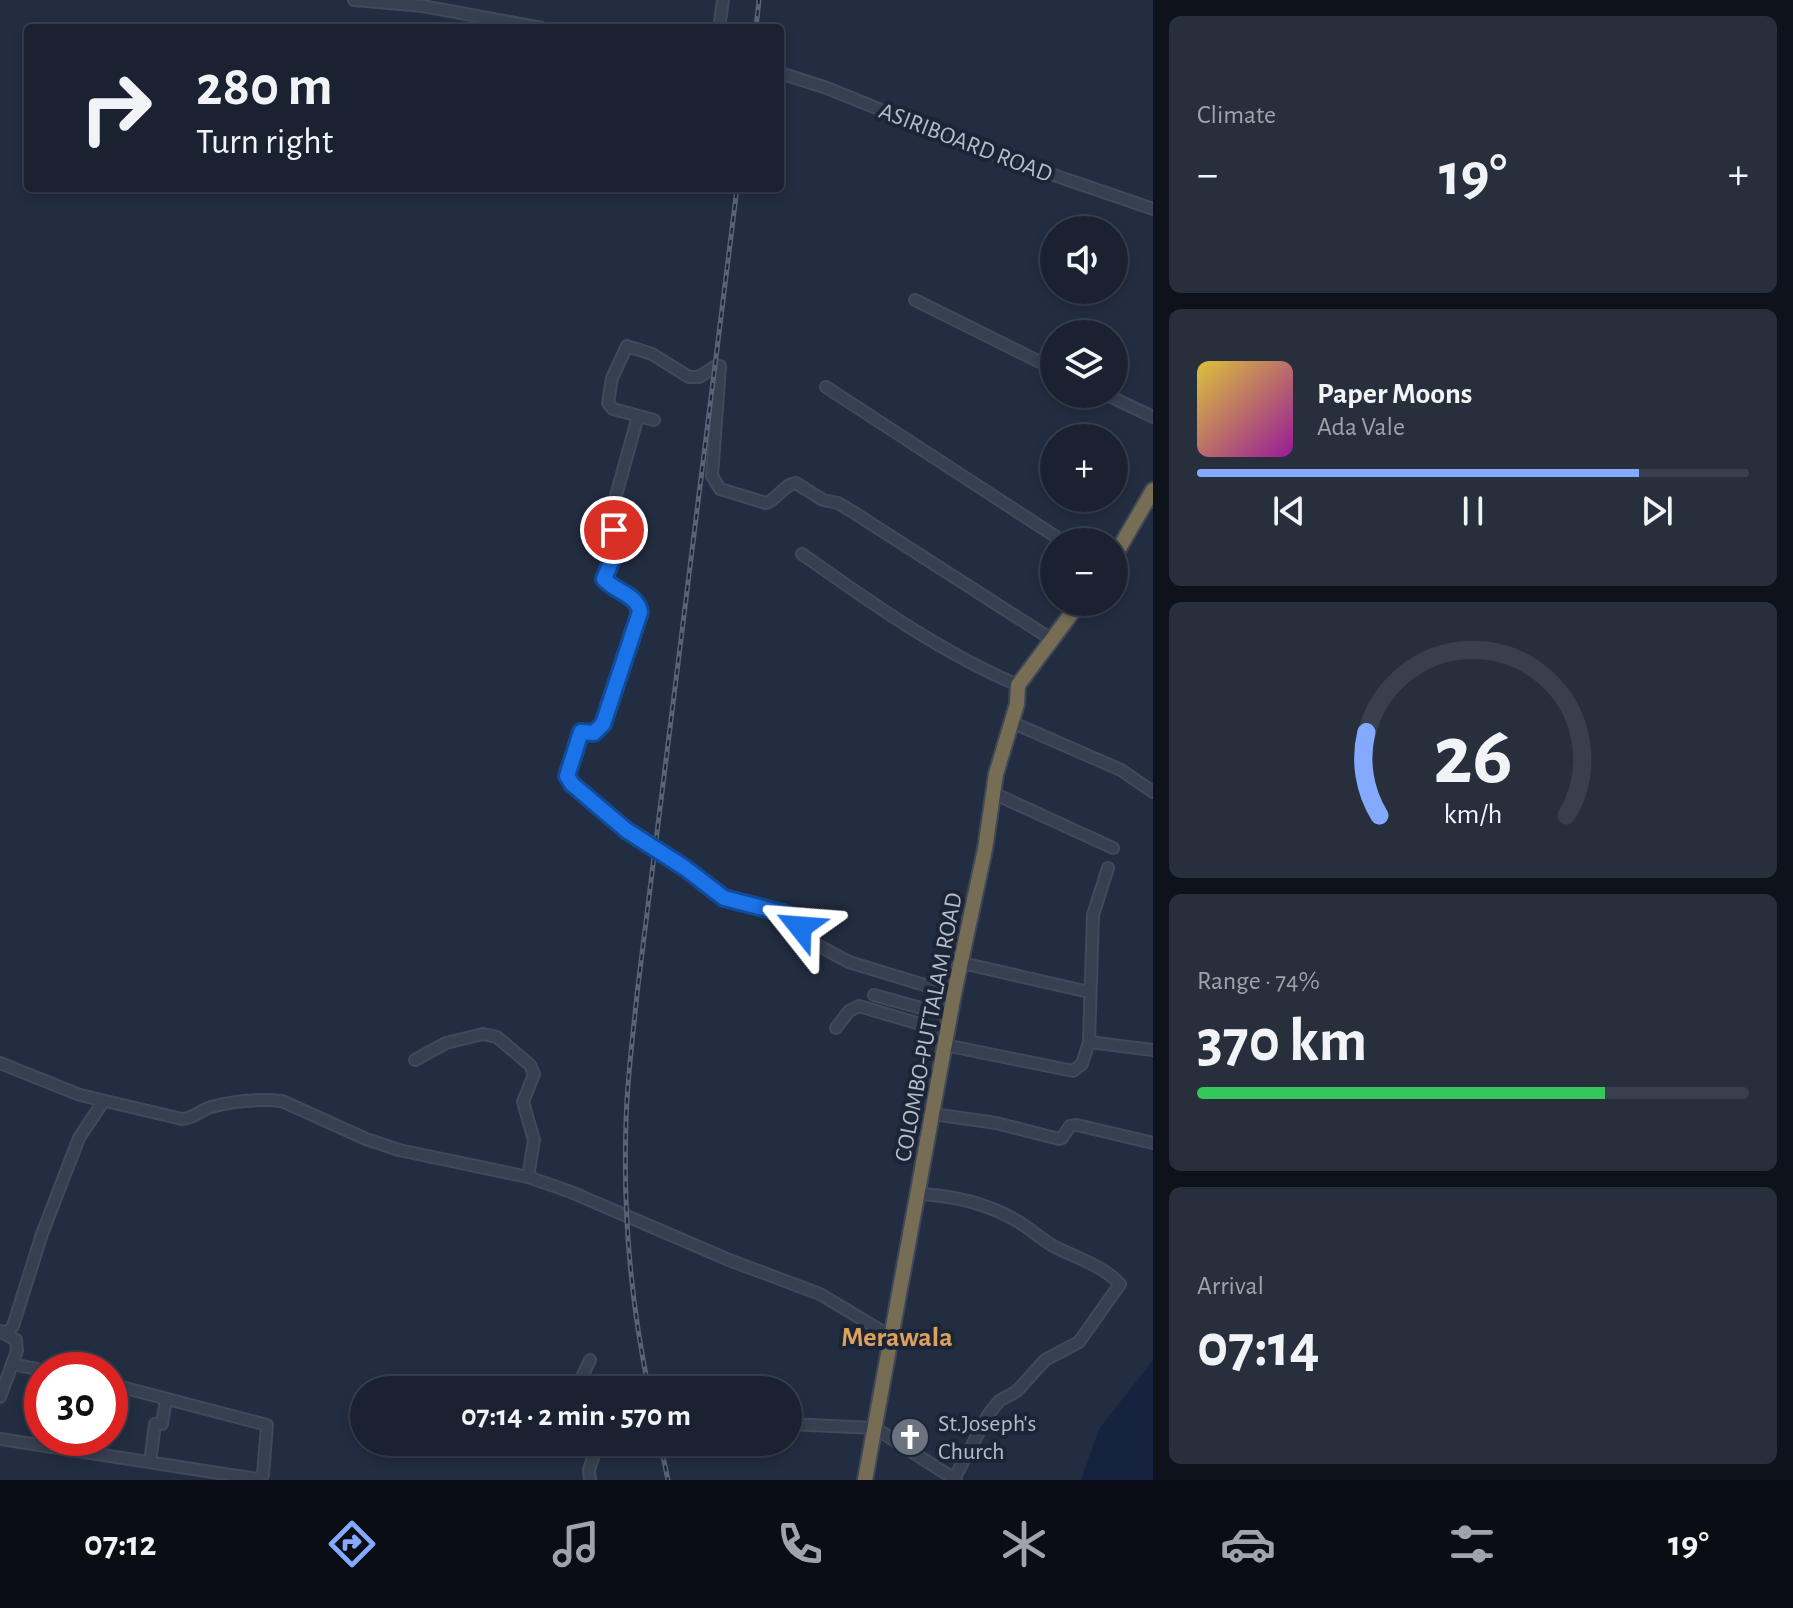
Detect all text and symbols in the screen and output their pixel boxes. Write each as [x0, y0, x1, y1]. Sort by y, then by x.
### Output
icon: right [64, 56, 168, 160]
text: 280 m [196, 59, 333, 115]
street label: ASIRIBOARD ROAD [876, 99, 1055, 187]
text: Climate [1197, 102, 1276, 128]
text: Turn right [196, 124, 333, 160]
text: 19° [1439, 146, 1507, 206]
text: − [1197, 153, 1218, 197]
text: + [1728, 153, 1749, 197]
map controls [1040, 216, 1128, 616]
button: sound [1040, 216, 1128, 304]
button: layers [1040, 320, 1128, 408]
text: Paper Moons [1317, 379, 1472, 409]
text: Ada Vale [1317, 414, 1405, 440]
button: + [1040, 424, 1128, 512]
icon: previous [1267, 489, 1311, 533]
icon: pause [1451, 489, 1495, 533]
icon: next [1635, 489, 1679, 533]
pin [580, 496, 648, 564]
icon: arrive [592, 508, 636, 552]
button: − [1040, 528, 1128, 616]
text: 26 [1433, 715, 1513, 799]
text: km/h [1444, 800, 1502, 829]
position arrow [758, 885, 842, 969]
street label: COLOMBO-PUTTALAM ROAD [891, 891, 967, 1164]
text: Range · 74% [1197, 968, 1320, 994]
text: 370 km [1197, 1012, 1367, 1072]
text: Arrival [1197, 1273, 1264, 1299]
text: 07:14 [1197, 1317, 1320, 1377]
district label: Merawala [841, 1324, 953, 1352]
speed limit sign: 30 [24, 1352, 128, 1456]
text: 07:14 · 2 min · 570 m [461, 1401, 691, 1431]
place label: St.Joseph's Church [938, 1412, 1036, 1464]
church icon: St.Joseph's Church [889, 1416, 931, 1458]
icon: directions [324, 1516, 380, 1572]
icon: music [548, 1516, 604, 1572]
icon: phone [772, 1516, 828, 1572]
icon: climate [996, 1516, 1052, 1572]
icon: car [1220, 1516, 1276, 1572]
icon: filters [1444, 1516, 1500, 1572]
text: 07:12 [84, 1526, 156, 1562]
text: 19° [1668, 1526, 1709, 1562]

